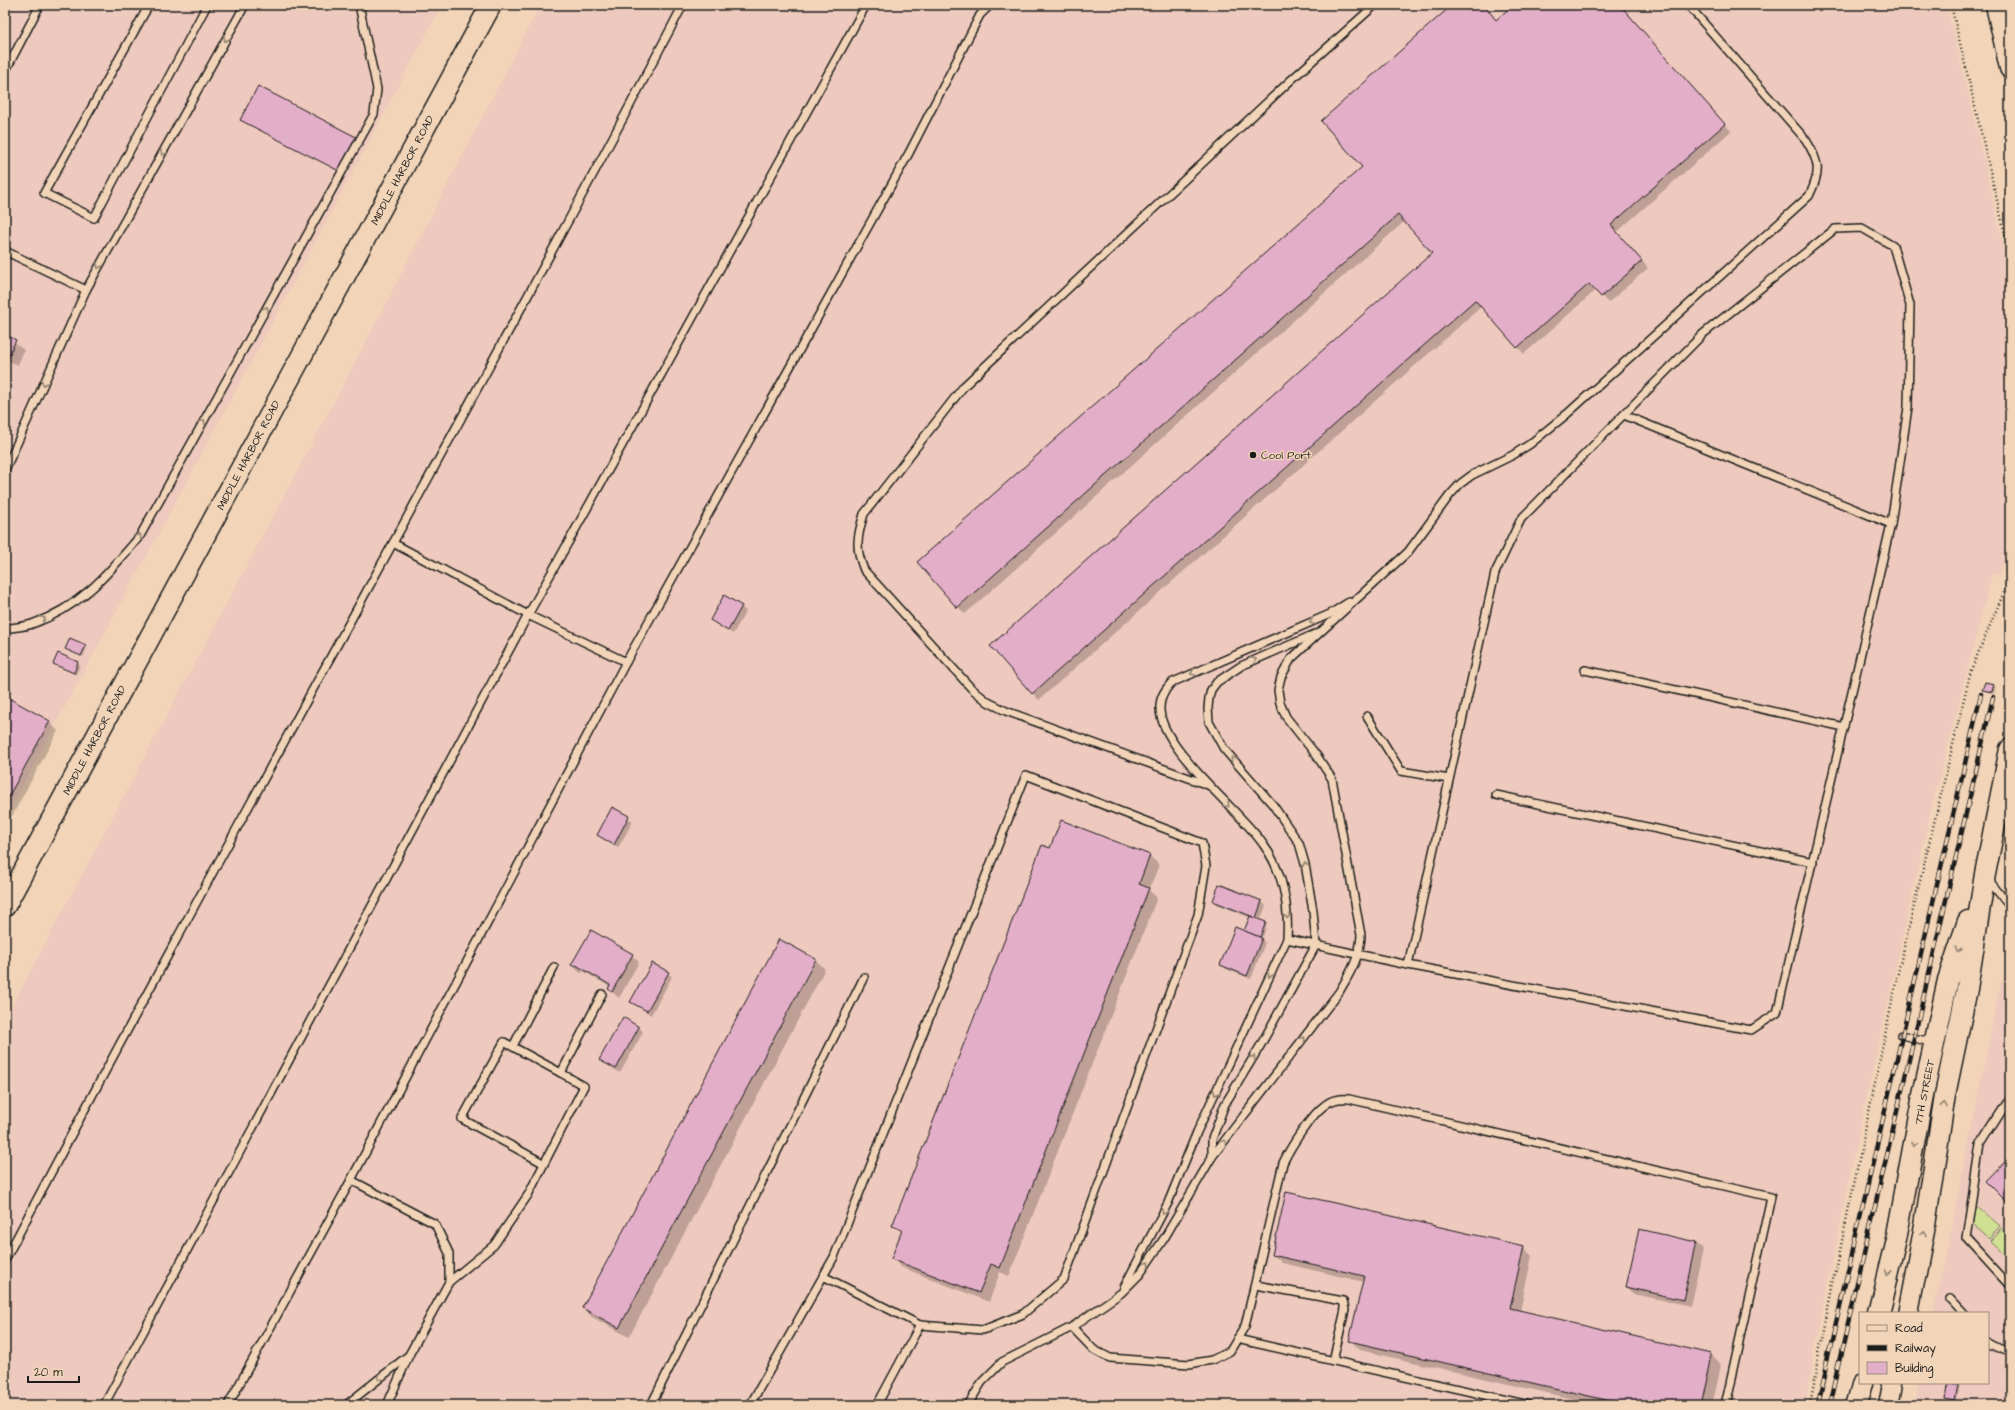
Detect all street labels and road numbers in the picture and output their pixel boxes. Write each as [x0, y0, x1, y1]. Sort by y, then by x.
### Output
street label: MIDDLE HARBOR ROAD [367, 113, 438, 228]
street label: MIDDLE HARBOR ROAD [213, 398, 284, 513]
street label: MIDDLE HARBOR ROAD [59, 683, 130, 798]
street label: 7TH STREET [1911, 1058, 1938, 1126]

